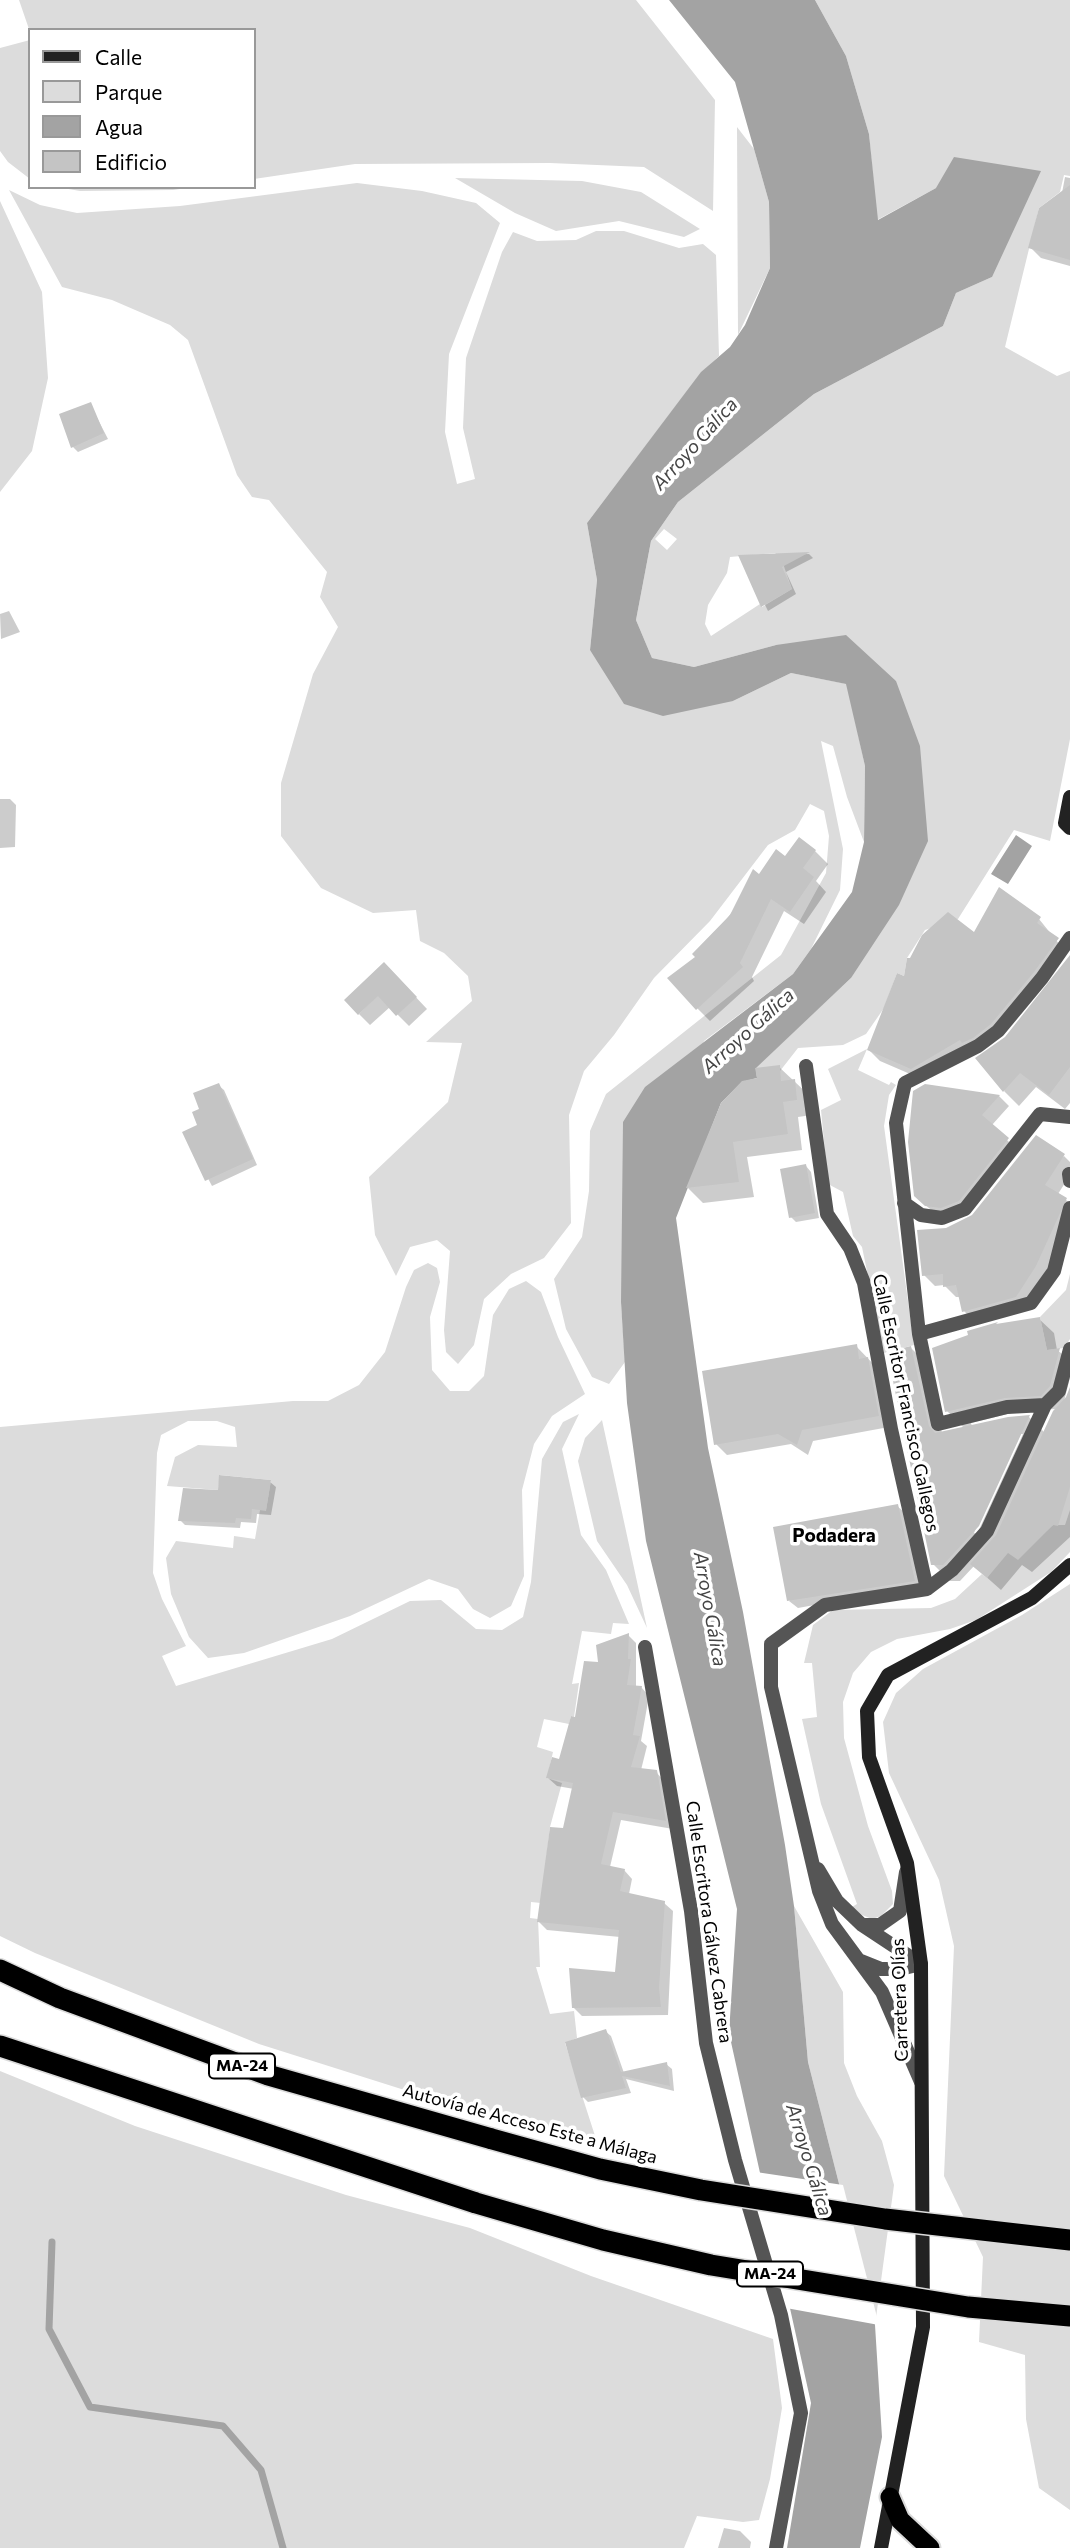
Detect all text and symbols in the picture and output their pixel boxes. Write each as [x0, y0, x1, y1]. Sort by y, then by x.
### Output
legend [28, 28, 256, 189]
text: Calle [95, 44, 142, 69]
text: Parque [95, 79, 162, 104]
text: Agua [95, 114, 143, 139]
text: Edificio [95, 149, 167, 174]
water label: Arroyo Gálica [648, 393, 742, 495]
water label: Arroyo Gálica [697, 984, 799, 1078]
street label: Calle Escritor Francisco Gallegos [868, 1272, 944, 1534]
district label: Podadera [792, 1525, 876, 1547]
water label: Arroyo Gálica [689, 1550, 731, 1668]
street label: Calle Escritora Gálvez Cabrera [681, 1800, 737, 2044]
street label: Carretera Olías [887, 1938, 913, 2062]
road number: MA-24 [209, 2054, 275, 2078]
street label: Autovía de Acceso Este a Málaga [400, 2080, 660, 2168]
water label: Arroyo Gálica [781, 2101, 837, 2219]
road number: MA-24 [737, 2262, 803, 2286]

